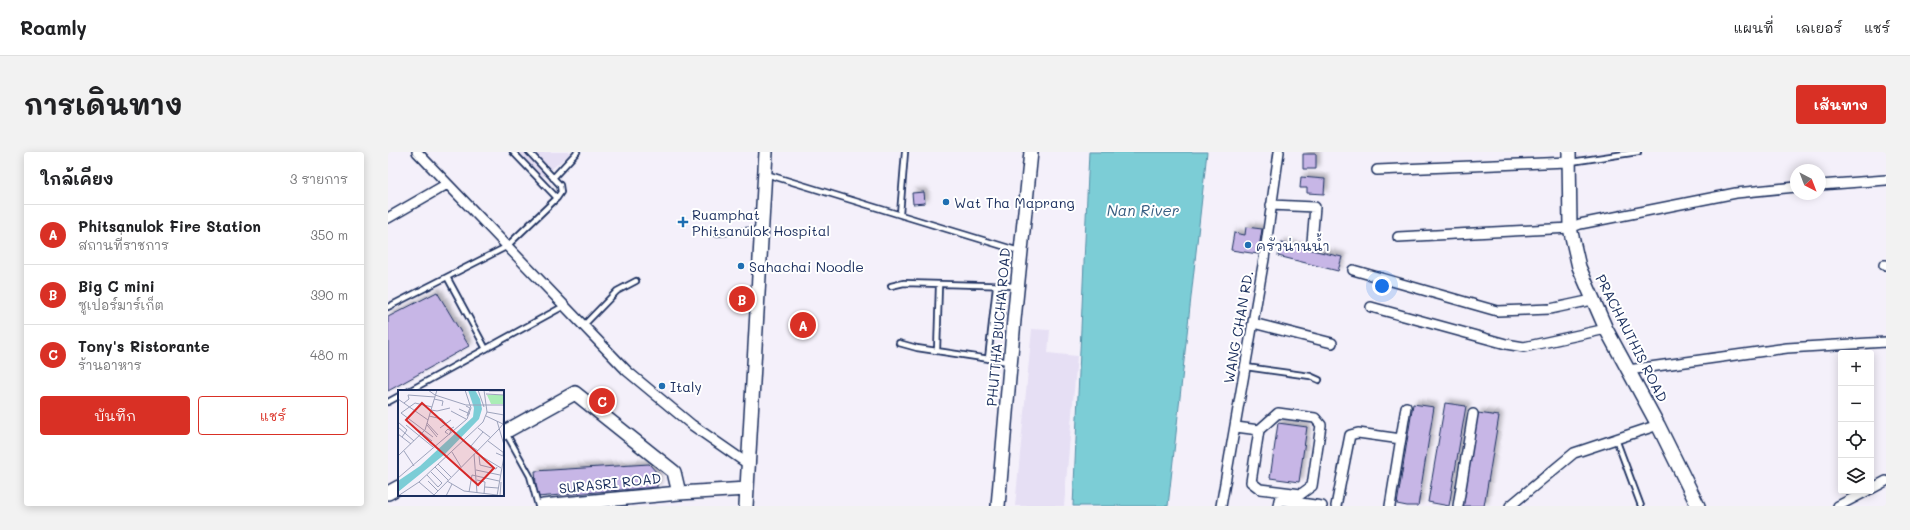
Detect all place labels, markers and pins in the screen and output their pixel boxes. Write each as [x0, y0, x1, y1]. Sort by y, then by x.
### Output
place label: Wat Tha Maprang [954, 193, 1075, 212]
marker: Wat Tha Maprang [941, 197, 951, 207]
place label: Ruamphat Phitsanulok Hospital [692, 205, 830, 240]
marker: Ruamphat Phitsanulok Hospital [677, 216, 689, 228]
place label: ครัวน่านน้ำ [1256, 233, 1330, 255]
marker: ครัวน่านน้ำ [1243, 240, 1253, 250]
place label: Sahachai Noodle [749, 257, 864, 276]
marker: Sahachai Noodle [736, 261, 746, 271]
pin: B [729, 284, 755, 314]
pin: A [790, 310, 816, 340]
place label: Italy [670, 377, 702, 396]
marker: Italy [657, 381, 667, 391]
pin: C [589, 386, 615, 416]

